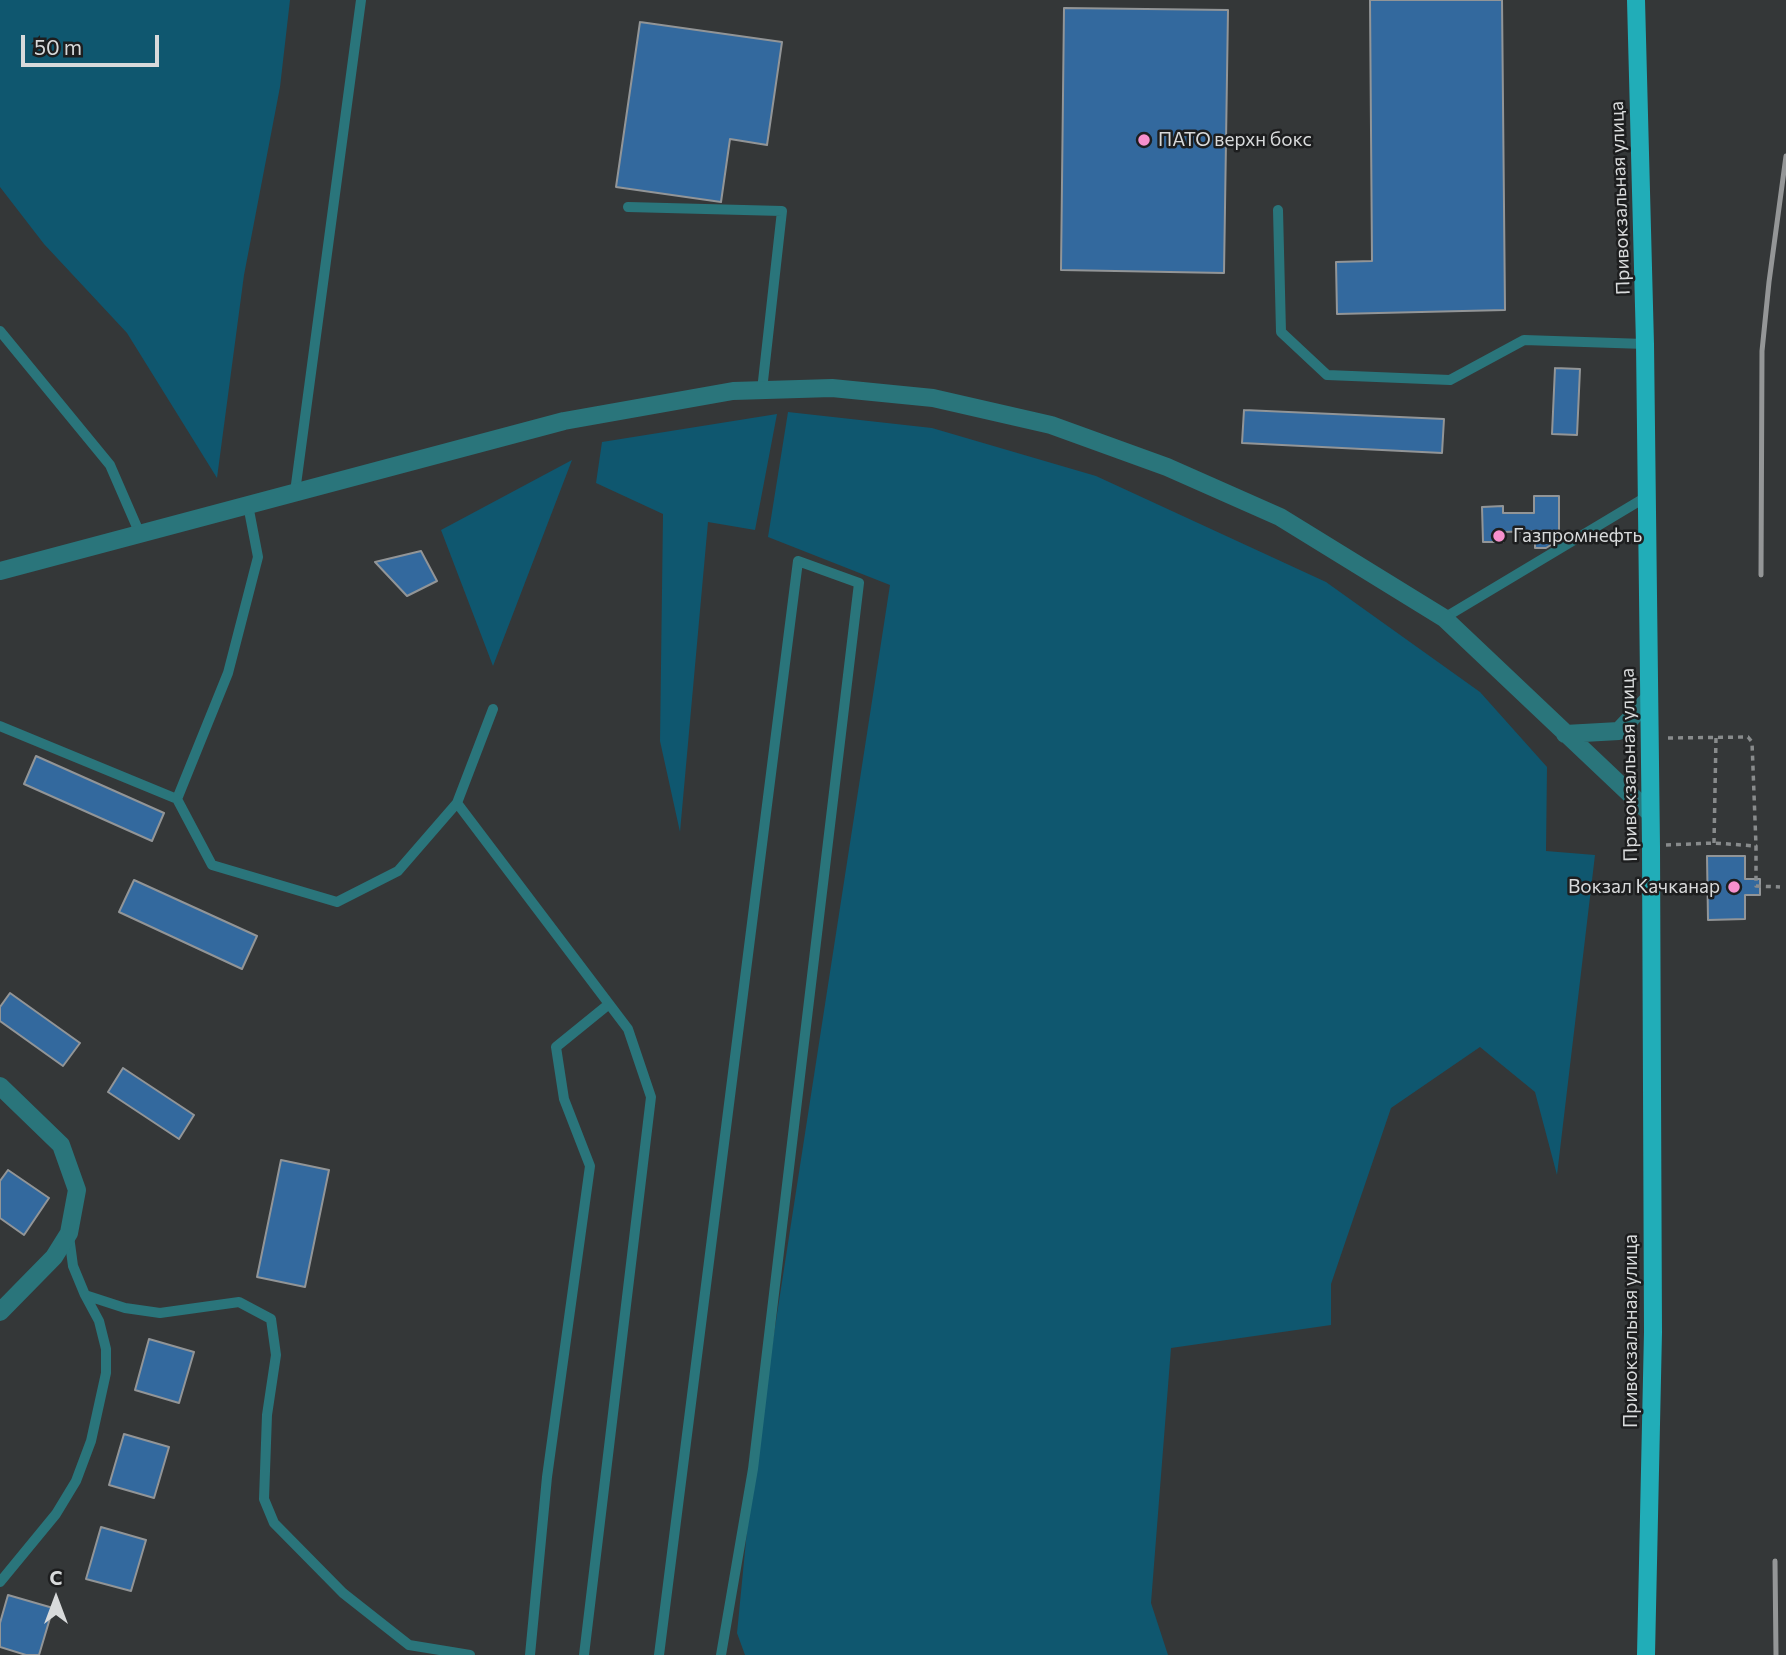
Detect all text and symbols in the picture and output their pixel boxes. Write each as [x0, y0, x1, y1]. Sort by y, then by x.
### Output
scale bar [24, 21, 163, 65]
text: 50 m [34, 34, 82, 59]
street label: Привокзальная улица [1605, 101, 1635, 295]
place label: ПАТО верхн бокс [1158, 129, 1312, 151]
marker: ПАТО верхн бокс [1136, 132, 1152, 148]
place label: Газпромнефть [1513, 525, 1642, 547]
marker: Газпромнефть [1491, 528, 1507, 544]
street label: Привокзальная улица [1616, 668, 1642, 862]
place label: Вокзал Качканар [1568, 876, 1720, 898]
marker: Вокзал Качканар [1726, 879, 1742, 895]
street label: Привокзальная улица [1620, 1234, 1642, 1428]
north arrow [21, 1564, 91, 1634]
text: С [50, 1566, 63, 1589]

